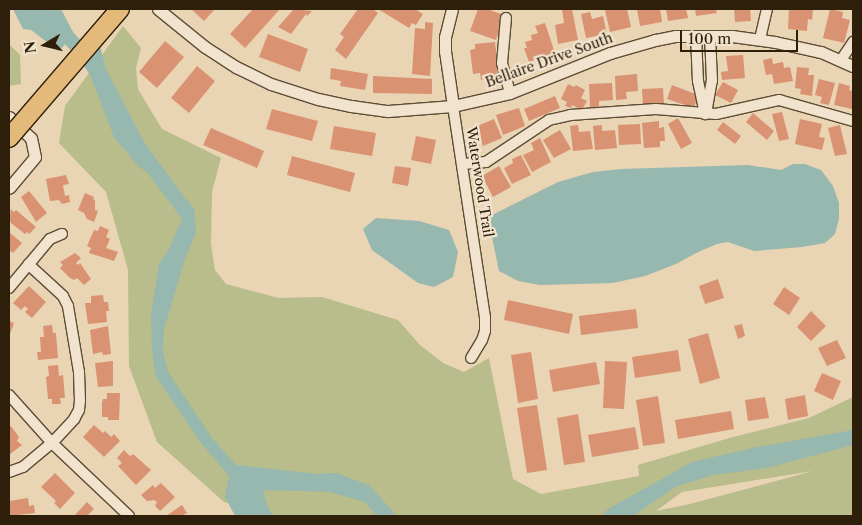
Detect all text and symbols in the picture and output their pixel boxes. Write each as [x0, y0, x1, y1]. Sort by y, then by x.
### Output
north arrow [20, 20, 70, 70]
scale bar [682, 20, 800, 52]
street label: Bellaire Drive South [483, 29, 615, 91]
text: 100 m [688, 29, 731, 48]
text: N [20, 40, 40, 55]
street label: Waterwood Trail [463, 125, 497, 239]

